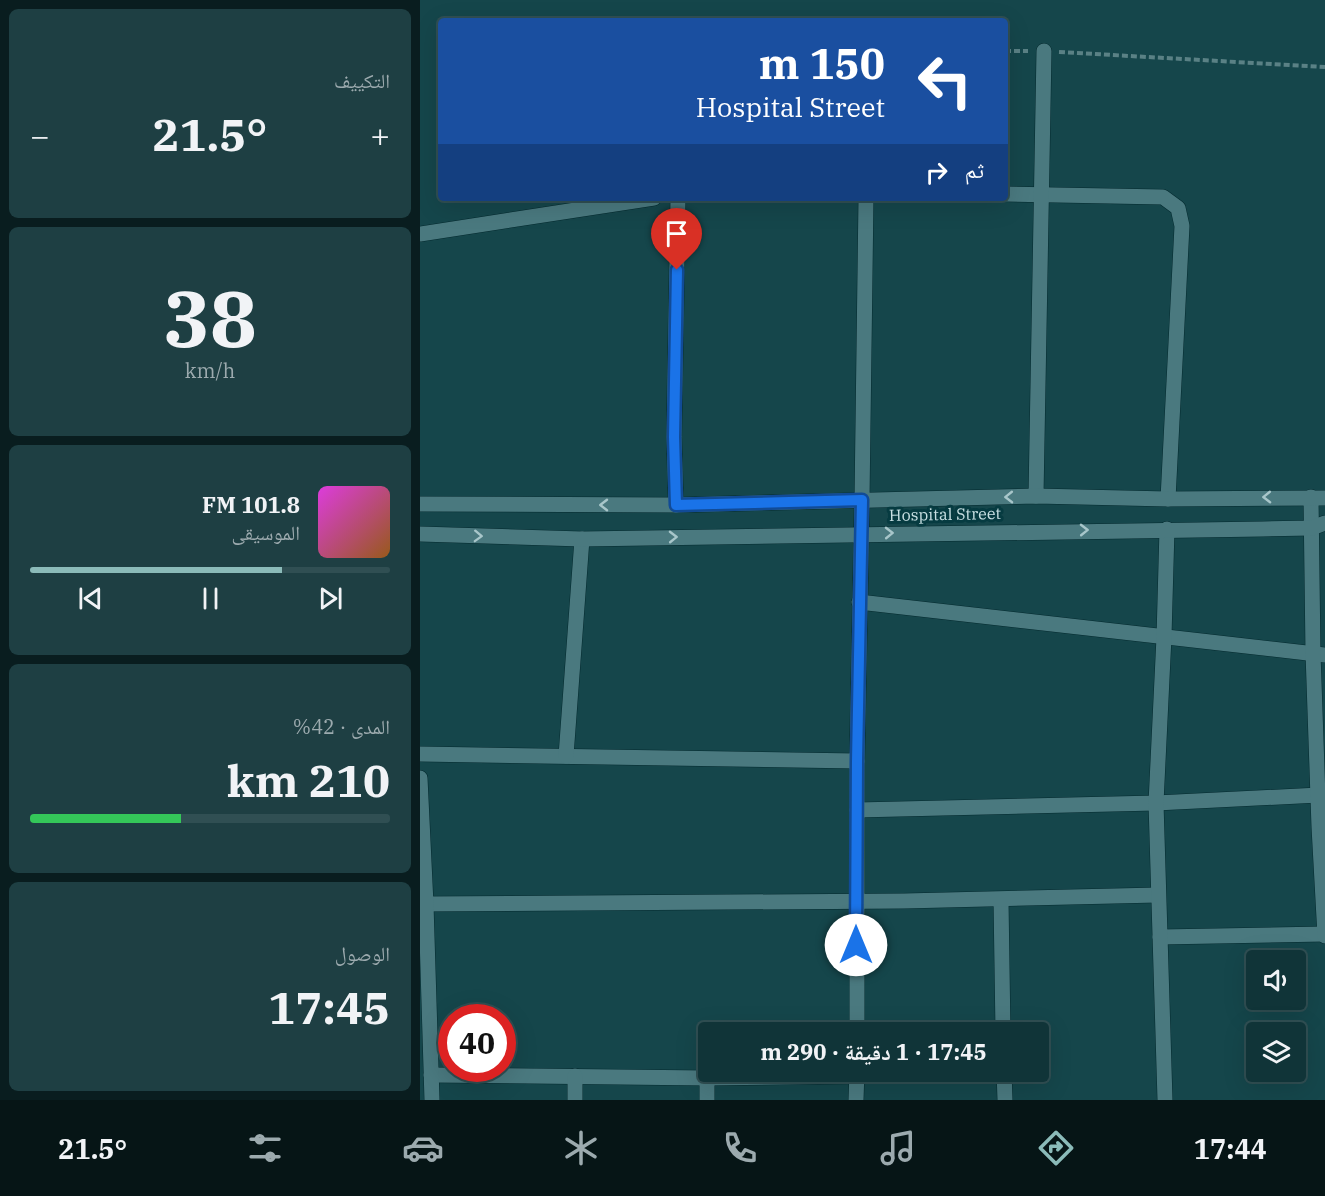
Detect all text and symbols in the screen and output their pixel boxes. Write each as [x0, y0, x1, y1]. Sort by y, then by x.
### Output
text: 150 m [759, 36, 885, 91]
icon: left [906, 42, 984, 120]
text: التكييف [334, 67, 390, 94]
text: Hospital Street [696, 89, 885, 124]
text: 21.5° [153, 105, 267, 163]
text: − [30, 114, 50, 157]
text: + [370, 114, 390, 157]
text: ثم [965, 155, 984, 184]
icon: right [920, 156, 953, 189]
pin [651, 208, 702, 270]
icon: arrive [660, 217, 693, 250]
text: 38 [163, 267, 257, 368]
text: km/h [185, 357, 235, 384]
text: 101.8 FM [202, 490, 300, 519]
one-way arrow [1004, 491, 1013, 503]
one-way arrow [1262, 491, 1271, 504]
one-way arrow [599, 499, 608, 511]
street label: Hospital Street [889, 503, 1002, 525]
text: الموسيقى [232, 519, 300, 546]
one-way arrow [1080, 524, 1089, 537]
one-way arrow [885, 527, 894, 539]
one-way arrow [474, 529, 483, 542]
one-way arrow [669, 531, 678, 543]
icon: previous [74, 582, 107, 615]
icon: pause [194, 582, 227, 615]
icon: next [314, 582, 347, 615]
text: المدى · 42% [293, 713, 390, 740]
text: 210 km [227, 751, 390, 809]
position arrow [824, 913, 888, 977]
text: الوصول [335, 940, 390, 967]
map controls [1246, 950, 1306, 1082]
button: sound [1246, 950, 1306, 1010]
text: 17:45 [268, 978, 390, 1036]
speed limit sign: 40 [438, 1004, 516, 1082]
button: layers [1246, 1022, 1306, 1082]
text: 17:45 · 1 دقيقة · 290 m [760, 1037, 987, 1066]
icon: filters [244, 1127, 286, 1169]
icon: car [402, 1127, 444, 1169]
icon: climate [560, 1127, 602, 1169]
icon: phone [719, 1127, 761, 1169]
icon: music [877, 1127, 919, 1169]
icon: directions [1035, 1127, 1077, 1169]
text: 21.5° [58, 1131, 127, 1166]
text: 17:44 [1194, 1131, 1267, 1166]

